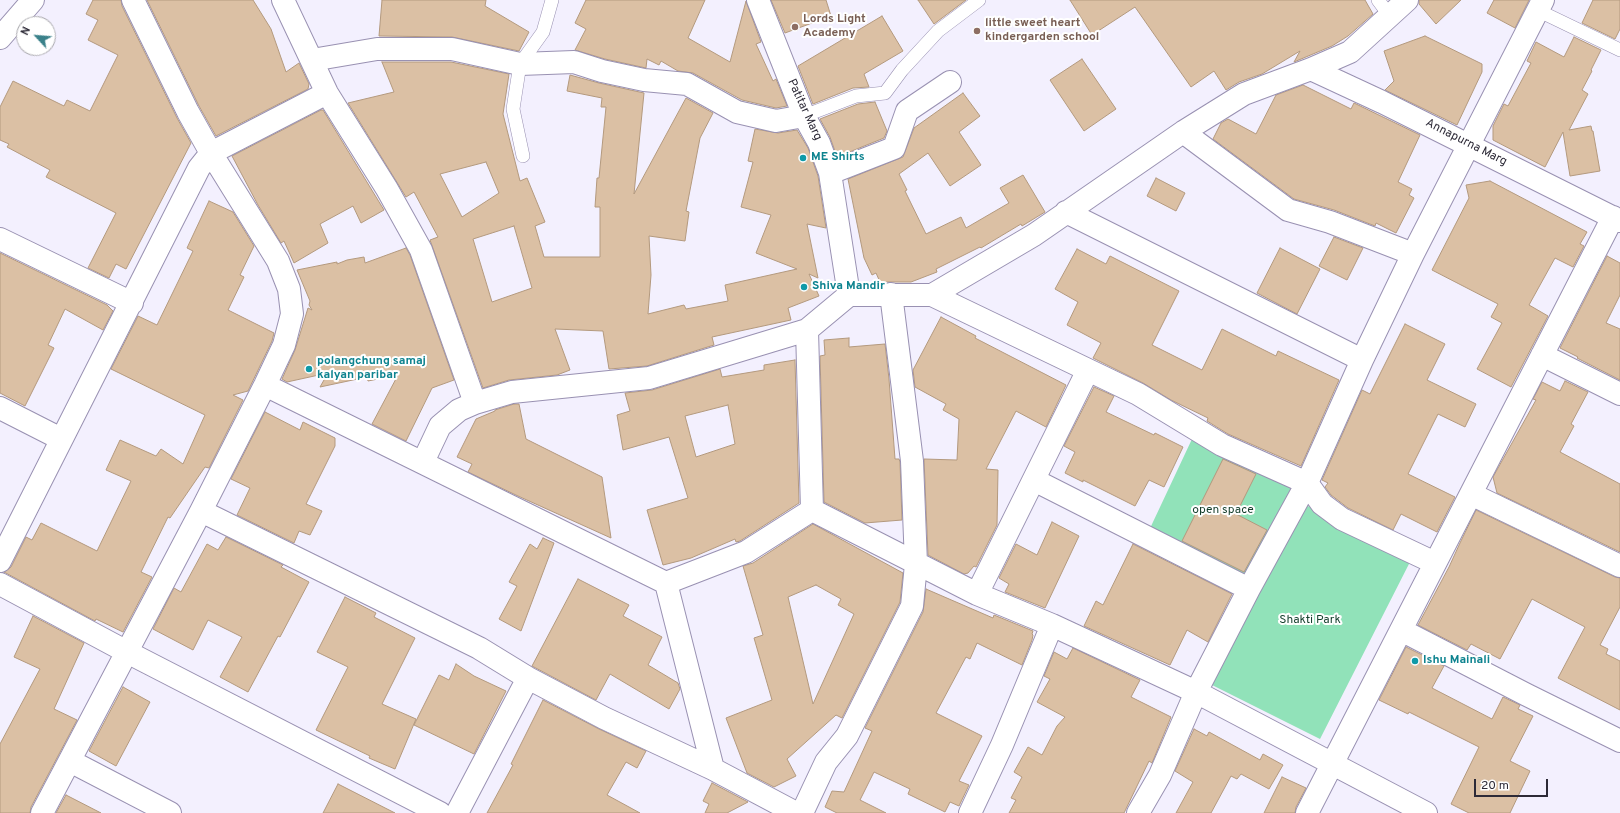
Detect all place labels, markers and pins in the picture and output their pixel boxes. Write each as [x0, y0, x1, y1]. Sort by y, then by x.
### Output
place label: Lords Light Academy [803, 13, 866, 41]
place label: little sweet heart kindergarden school [985, 17, 1099, 45]
marker: Lords Light Academy [790, 22, 800, 32]
marker: little sweet heart kindergarden school [972, 26, 982, 36]
place label: ME Shirts [811, 151, 865, 165]
marker: ME Shirts [798, 153, 808, 163]
place label: Shiva Mandir [812, 280, 885, 294]
marker: Shiva Mandir [799, 282, 809, 292]
place label: polangchung samaj kalyan paribar [317, 355, 426, 383]
marker: polangchung samaj kalyan paribar [304, 364, 314, 374]
place label: Ishu Mainali [1423, 654, 1490, 668]
marker: Ishu Mainali [1410, 656, 1420, 666]

